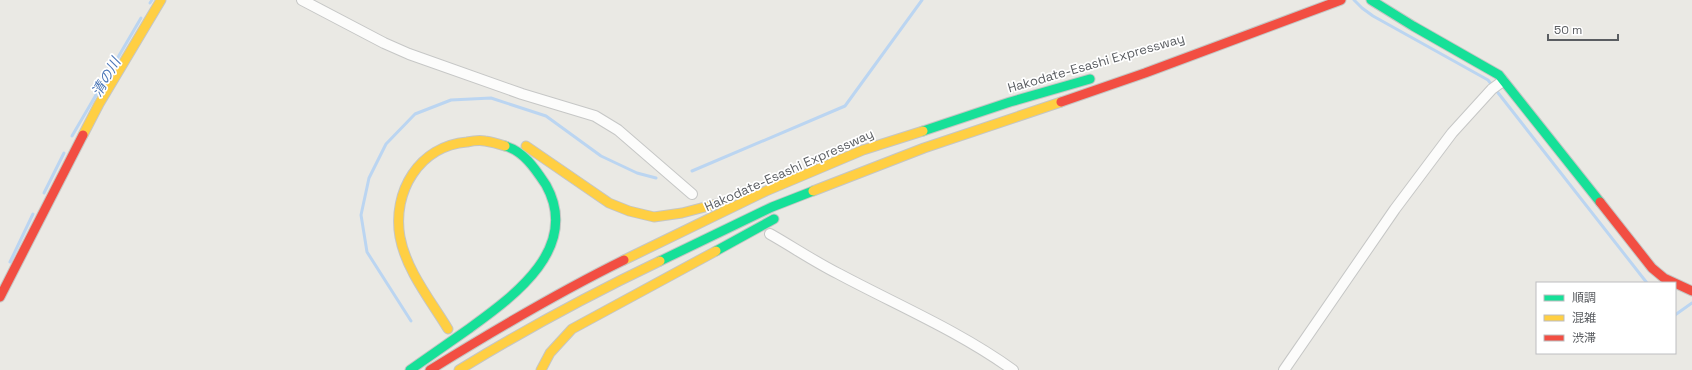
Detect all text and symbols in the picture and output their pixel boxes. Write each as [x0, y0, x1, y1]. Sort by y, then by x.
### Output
scale bar [1548, 16, 1618, 42]
text: 50 m [1554, 22, 1582, 38]
street label: Hakodate-Esashi Expressway [1006, 30, 1186, 96]
water label: 清の川 [88, 53, 125, 100]
street label: Hakodate-Esashi Expressway [702, 125, 876, 215]
legend [1536, 282, 1676, 354]
text: 順調 [1572, 290, 1596, 306]
text: 混雑 [1572, 310, 1596, 326]
text: 渋滞 [1572, 330, 1596, 346]

